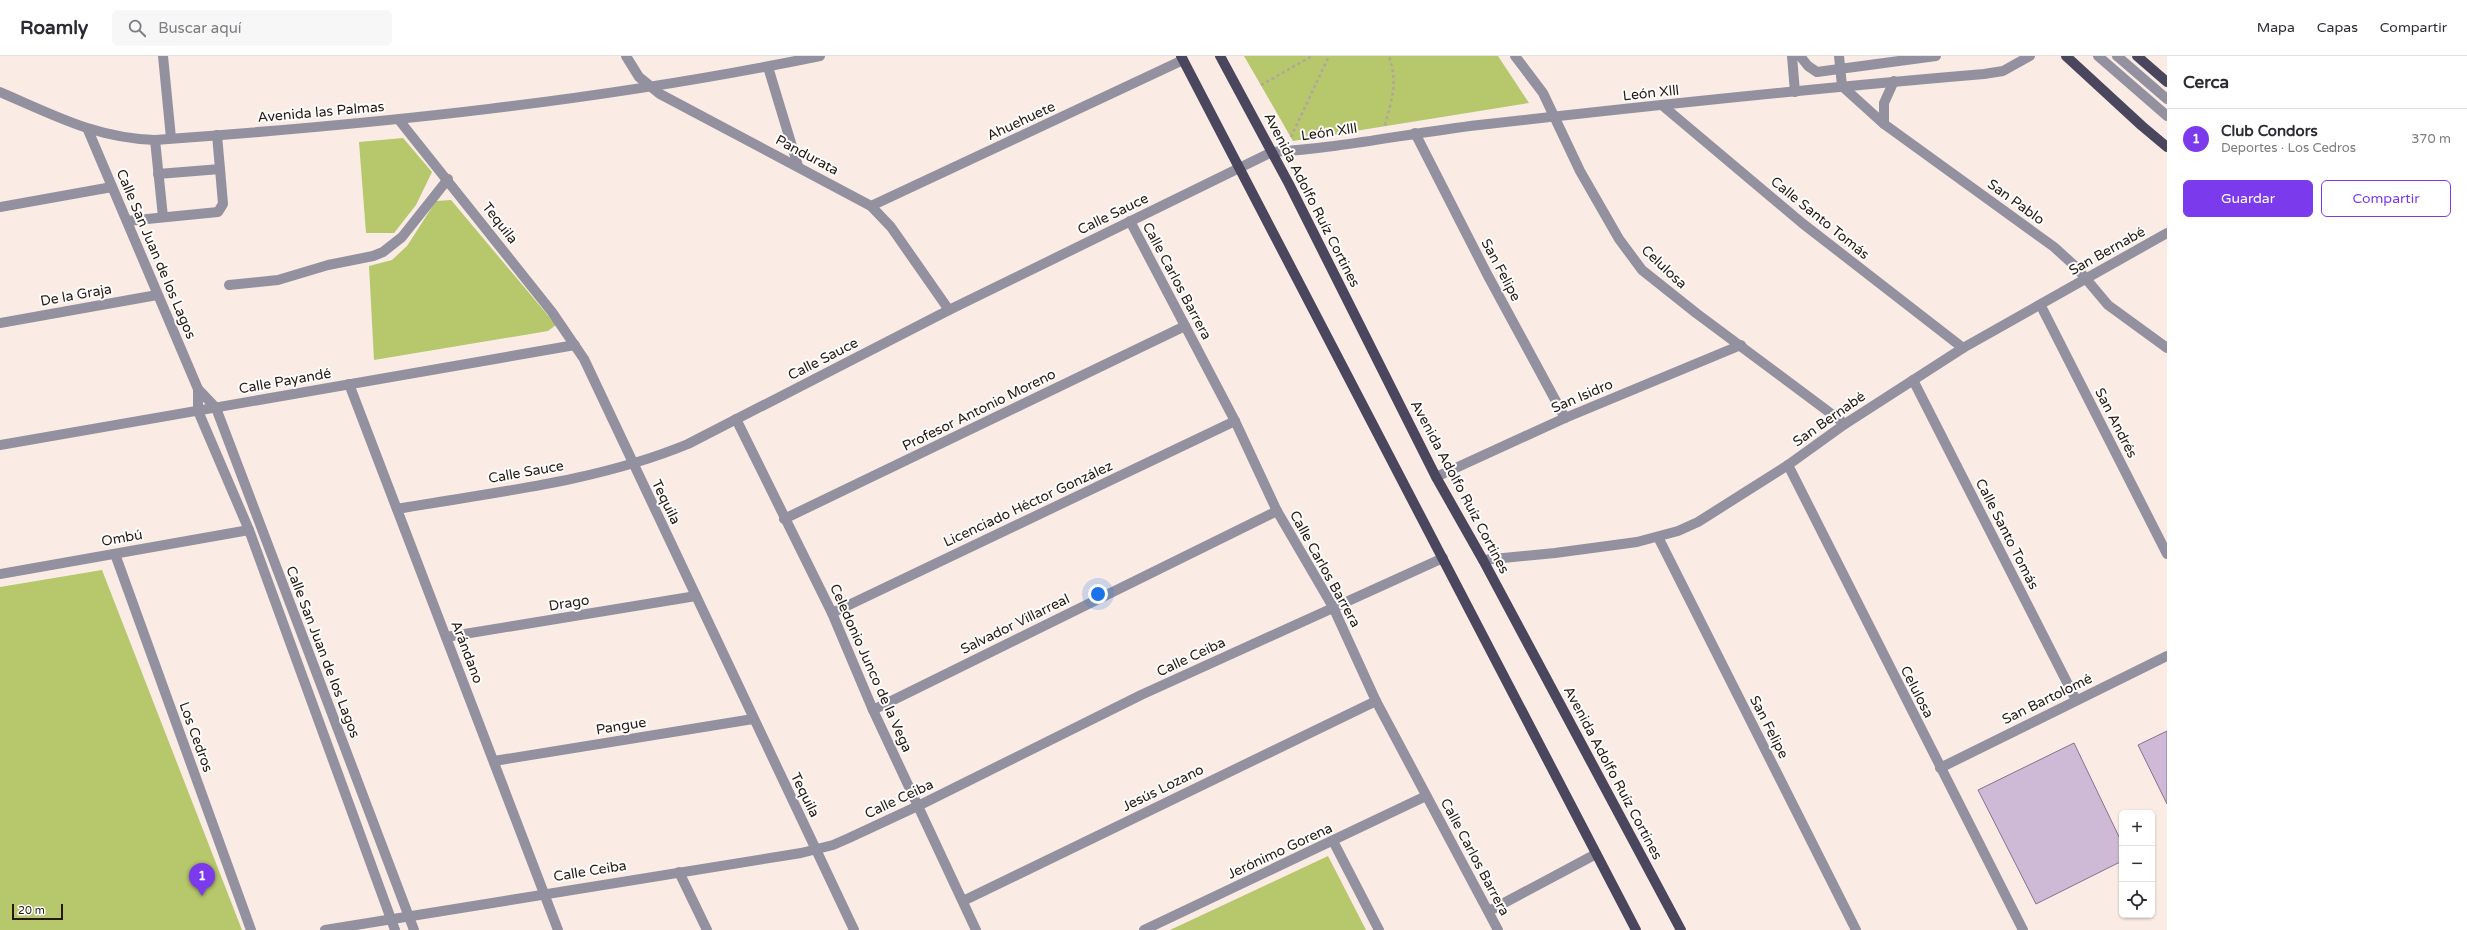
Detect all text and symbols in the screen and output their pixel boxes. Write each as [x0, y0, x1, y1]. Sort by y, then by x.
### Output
search box [112, 10, 392, 46]
text: Roamly [20, 17, 88, 39]
icon: search [126, 17, 148, 39]
text: Buscar aquí [158, 19, 242, 37]
text: Mapa [2257, 19, 2295, 36]
text: Capas [2317, 19, 2358, 36]
text: Compartir [2380, 19, 2447, 36]
text: Cerca [2183, 72, 2229, 93]
street label: León Xlll [1622, 82, 1680, 104]
street label: Avenida las Palmas [257, 98, 385, 126]
street label: Ahuehuete [984, 98, 1058, 144]
street label: Avenida Adolfo Ruíz Cortines [1260, 110, 1364, 290]
street label: León Xlll [1300, 120, 1358, 144]
text: Club Condors [2221, 122, 2318, 140]
street label: Pandurata [773, 131, 841, 179]
text: 1 [2192, 131, 2200, 147]
text: 370 m [2411, 131, 2451, 147]
text: Deportes · Los Cedros [2221, 140, 2356, 156]
street label: Calle San Juan de los Lagos [112, 167, 200, 342]
street label: Calle Santo Tomás [1767, 173, 1873, 263]
street label: San Pablo [1984, 176, 2048, 228]
button: Guardar [2183, 180, 2313, 217]
button: Compartir [2321, 180, 2451, 217]
street label: Calle Sauce [1075, 190, 1151, 238]
street label: Tequila [479, 199, 521, 247]
street label: Calle Carlos Barrera [1139, 219, 1215, 343]
street label: San Bernabé [2066, 223, 2148, 279]
street label: San Felipe [1477, 236, 1525, 304]
street label: Celulosa [1638, 242, 1690, 292]
street label: De la Graja [39, 280, 113, 310]
street label: Calle Sauce [785, 334, 861, 384]
street label: Calle Payandé [237, 364, 333, 397]
street label: Profesor Antonio Moreno [900, 365, 1058, 455]
street label: San Isidro [1549, 375, 1615, 417]
street label: San Andrés [2091, 385, 2141, 461]
street label: San Bernabé [1789, 388, 1869, 450]
street label: Avenida Adolfo Ruíz Cortines [1407, 397, 1513, 577]
street label: Calle Sauce [487, 457, 565, 487]
street label: Licenciado Héctor González [941, 457, 1115, 551]
street label: Calle Santo Tomás [1972, 476, 2042, 592]
street label: Tequila [648, 477, 684, 527]
street label: Calle Carlos Barrera [1286, 508, 1364, 630]
street label: Ombú [100, 526, 144, 550]
street label: Calle San Juan de los Lagos [282, 564, 364, 741]
street label: Celedonio Junco de la Vega [826, 581, 916, 755]
your location [1088, 584, 1108, 604]
street label: Salvador Villarreal [958, 590, 1072, 658]
street label: Drago [547, 591, 591, 615]
street label: Arándano [447, 618, 487, 686]
street label: Calle Ceiba [1154, 634, 1228, 680]
street label: Celulosa [1897, 663, 1937, 721]
street label: San Bartolomé [1999, 670, 2095, 728]
street label: Avenida Adolfo Ruíz Cortines [1560, 683, 1666, 863]
street label: San Felipe [1746, 693, 1792, 761]
street label: Los Cedros [175, 700, 217, 775]
street label: Pangue [595, 714, 647, 738]
street label: Jesús Lozano [1119, 761, 1207, 815]
street label: Tequila [787, 770, 823, 820]
street label: Calle Ceiba [862, 776, 936, 822]
street label: Calle Carlos Barrera [1437, 795, 1513, 919]
map controls [2119, 810, 2155, 918]
button: + [2119, 810, 2155, 846]
street label: Jerónimo Gorena [1225, 819, 1335, 883]
button: − [2119, 846, 2155, 882]
street label: Calle Ceiba [552, 857, 628, 885]
pin: 1 [189, 863, 215, 896]
button: locate [2119, 882, 2155, 918]
scale bar [12, 902, 63, 921]
text: 20 m [18, 904, 45, 917]

